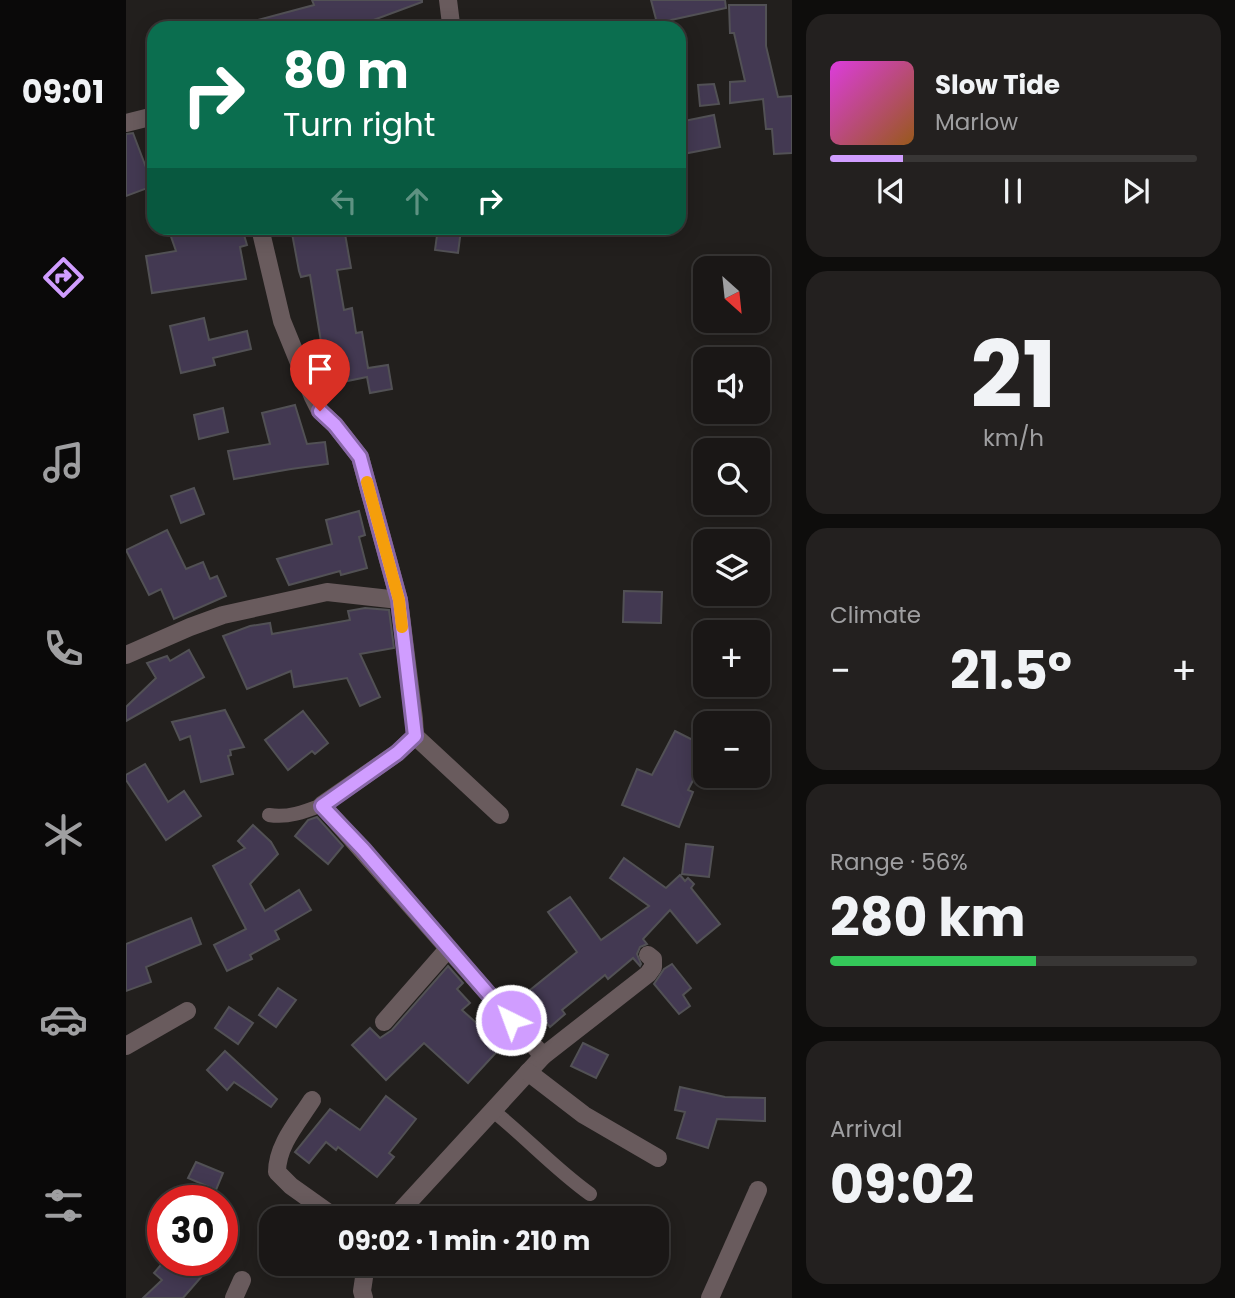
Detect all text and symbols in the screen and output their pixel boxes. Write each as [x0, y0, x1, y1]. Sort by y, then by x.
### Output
text: 80 m [283, 37, 409, 105]
icon: right [168, 49, 259, 140]
text: Slow Tide [935, 67, 1060, 103]
text: 09:01 [22, 69, 104, 114]
text: Turn right [283, 102, 435, 147]
text: Marlow [935, 106, 1018, 138]
icon: previous [872, 172, 910, 210]
icon: pause [994, 172, 1032, 210]
icon: next [1117, 172, 1155, 210]
icon: left [325, 182, 363, 220]
icon: ahead [398, 182, 436, 220]
icon: right [471, 182, 509, 220]
icon: directions [39, 253, 88, 302]
north arrow [693, 256, 770, 332]
map controls [693, 256, 770, 788]
text: 21 [970, 311, 1057, 439]
pin [290, 339, 350, 411]
button: sound [693, 347, 770, 424]
icon: arrive [301, 350, 339, 388]
text: km/h [983, 422, 1044, 454]
icon: music [39, 438, 88, 487]
button: search [693, 438, 770, 515]
button: layers [693, 529, 770, 606]
text: Climate [830, 599, 921, 631]
button: + [693, 620, 770, 697]
icon: phone [39, 624, 88, 673]
text: 21.5° [950, 634, 1072, 707]
text: − [830, 644, 851, 697]
text: + [1171, 644, 1197, 697]
button: − [693, 711, 770, 788]
icon: climate [39, 810, 88, 859]
text: Range · 56% [830, 846, 968, 878]
text: 280 km [830, 881, 1026, 954]
position arrow [474, 983, 548, 1057]
icon: car [39, 995, 88, 1044]
text: Arrival [830, 1113, 902, 1145]
text: 09:02 [830, 1148, 974, 1221]
icon: filters [39, 1181, 88, 1230]
speed limit sign: 30 [147, 1185, 238, 1276]
text: 09:02 · 1 min · 210 m [338, 1223, 590, 1259]

